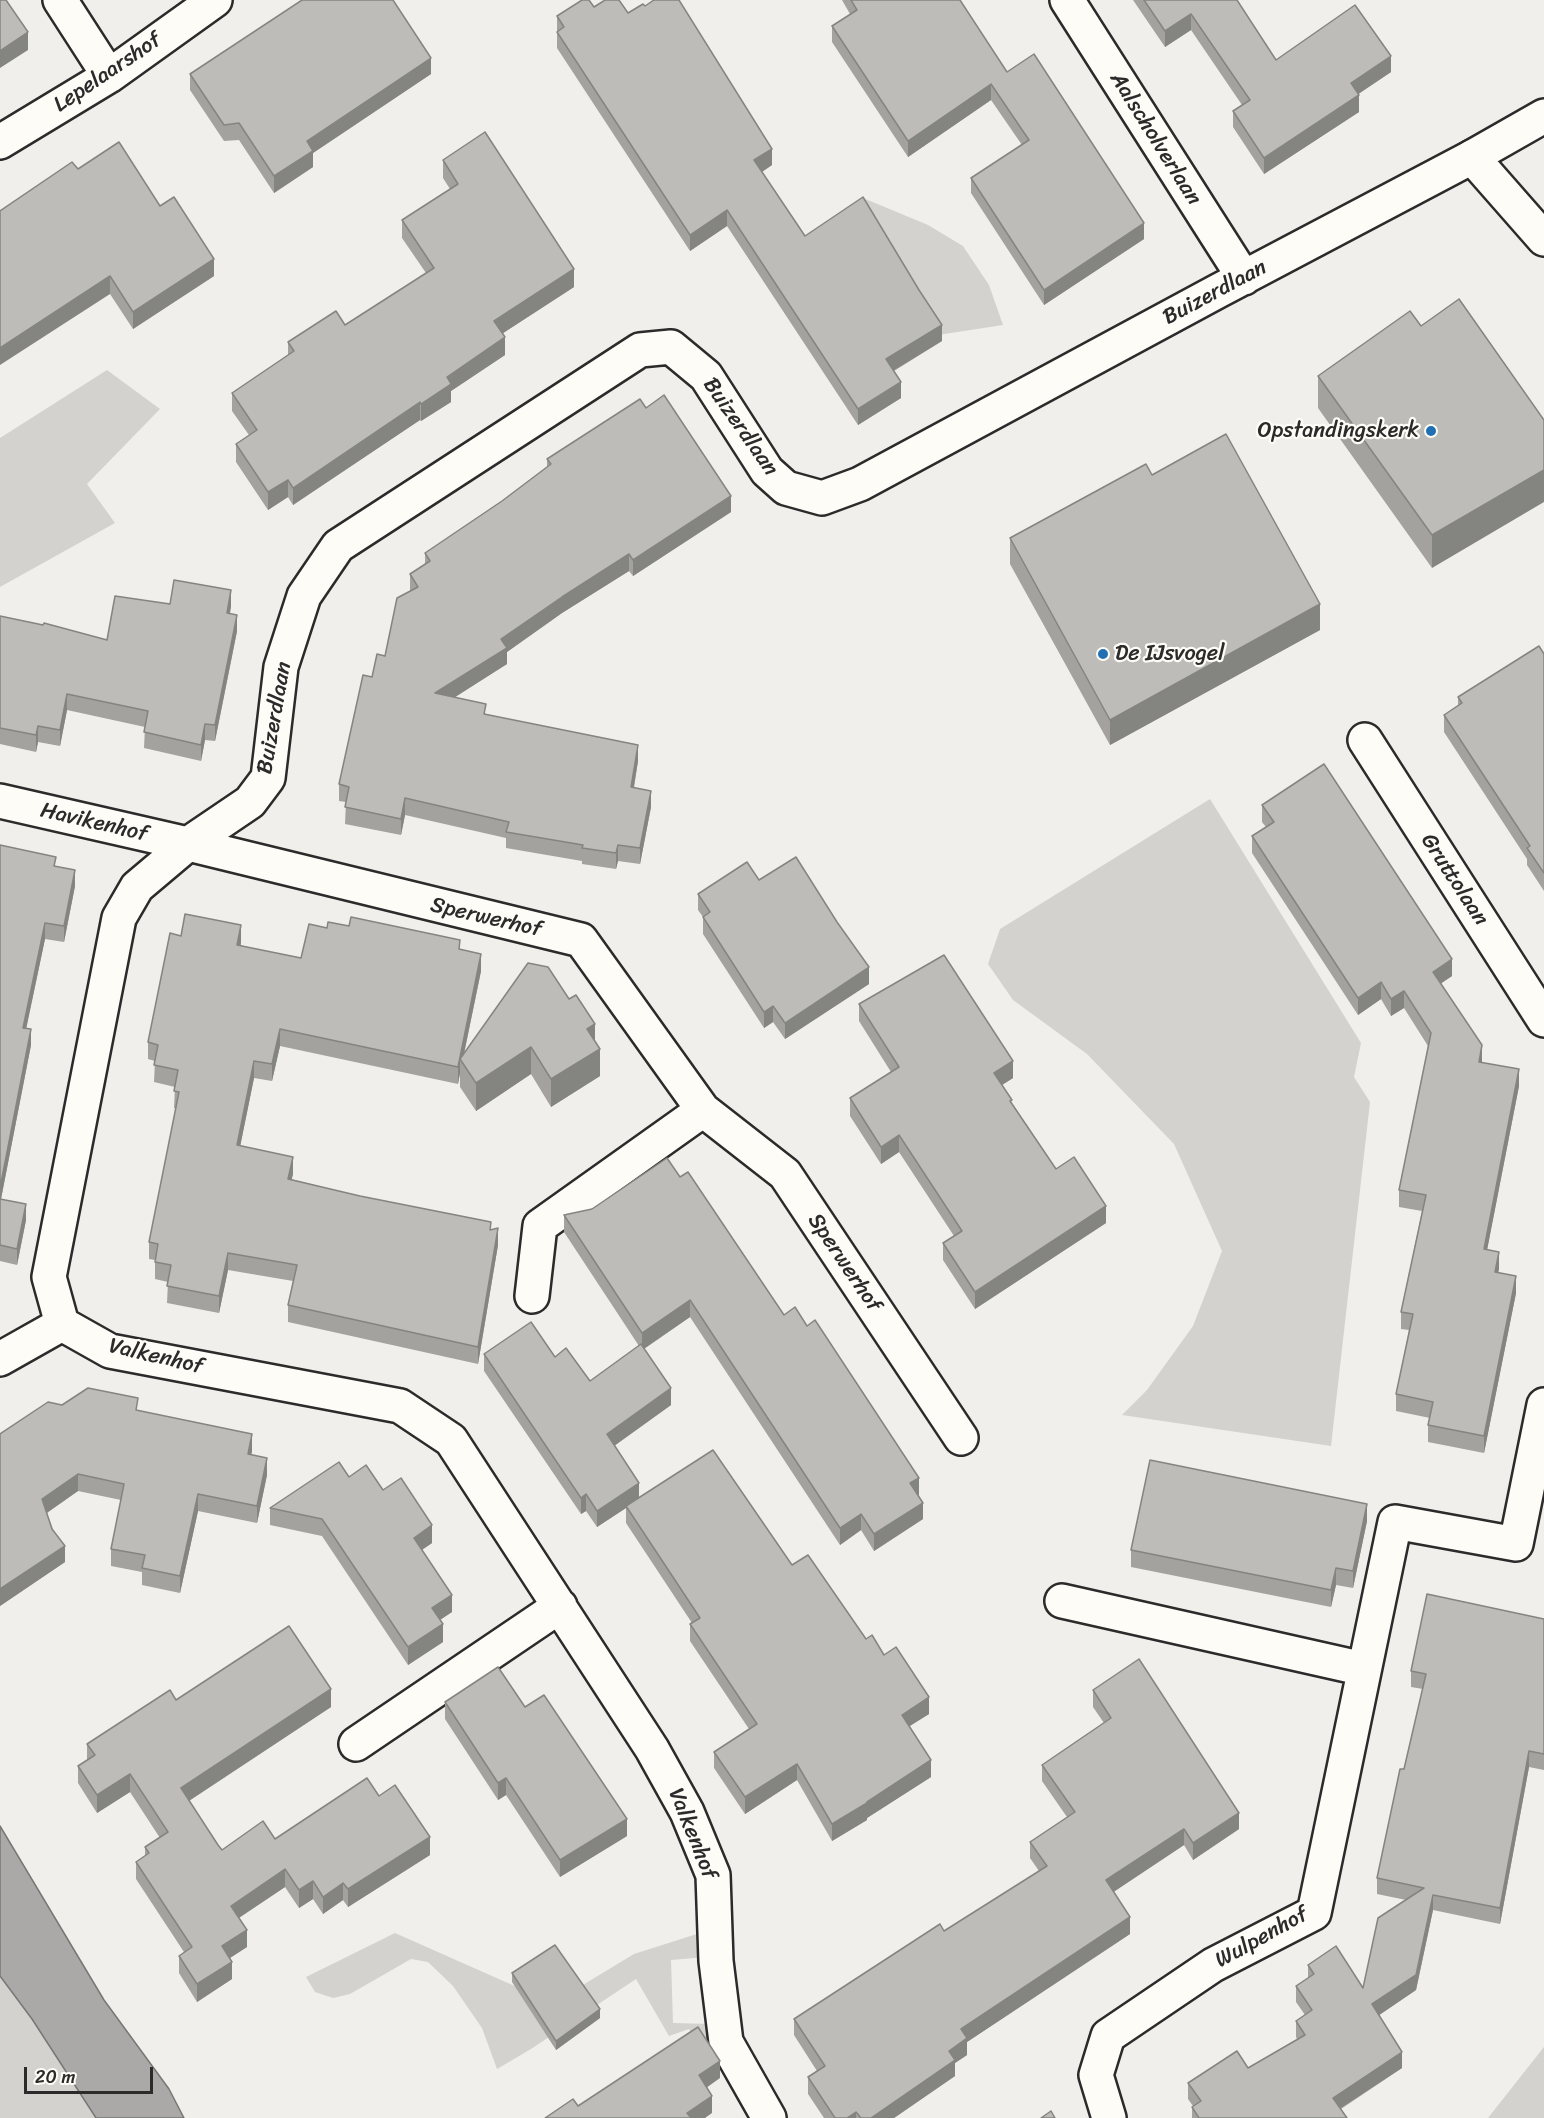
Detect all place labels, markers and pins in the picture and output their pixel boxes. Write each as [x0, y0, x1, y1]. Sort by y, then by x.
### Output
place label: Opstandingskerk [1257, 418, 1419, 444]
marker: Opstandingskerk [1424, 424, 1438, 438]
place label: De IJsvogel [1115, 641, 1224, 667]
marker: De IJsvogel [1096, 647, 1110, 661]

